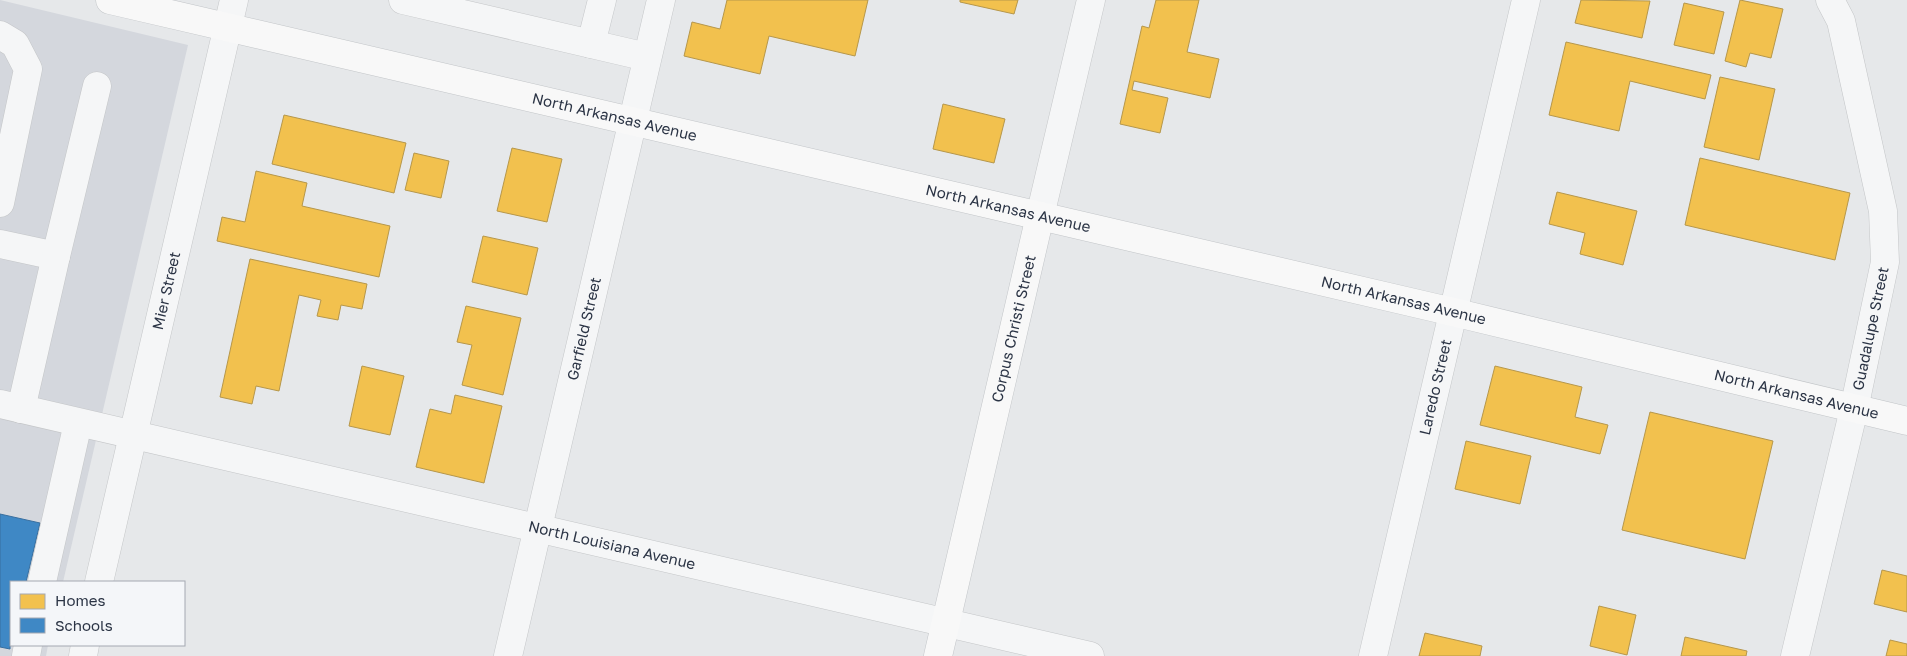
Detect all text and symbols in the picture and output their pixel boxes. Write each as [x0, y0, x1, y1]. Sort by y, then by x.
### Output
street label: North Arkansas Avenue [531, 88, 699, 144]
street label: North Arkansas Avenue [924, 180, 1093, 236]
street label: Mier Street [148, 250, 183, 331]
street label: Corpus Christi Street [987, 253, 1039, 404]
street label: Guadalupe Street [1848, 265, 1892, 392]
street label: North Arkansas Avenue [1320, 272, 1488, 328]
street label: Garfield Street [563, 275, 604, 382]
street label: Laredo Street [1415, 337, 1455, 437]
street label: North Arkansas Avenue [1713, 365, 1881, 422]
street label: North Louisiana Avenue [527, 516, 698, 573]
legend [10, 581, 185, 646]
text: Homes [55, 591, 105, 609]
text: Schools [55, 616, 113, 634]

